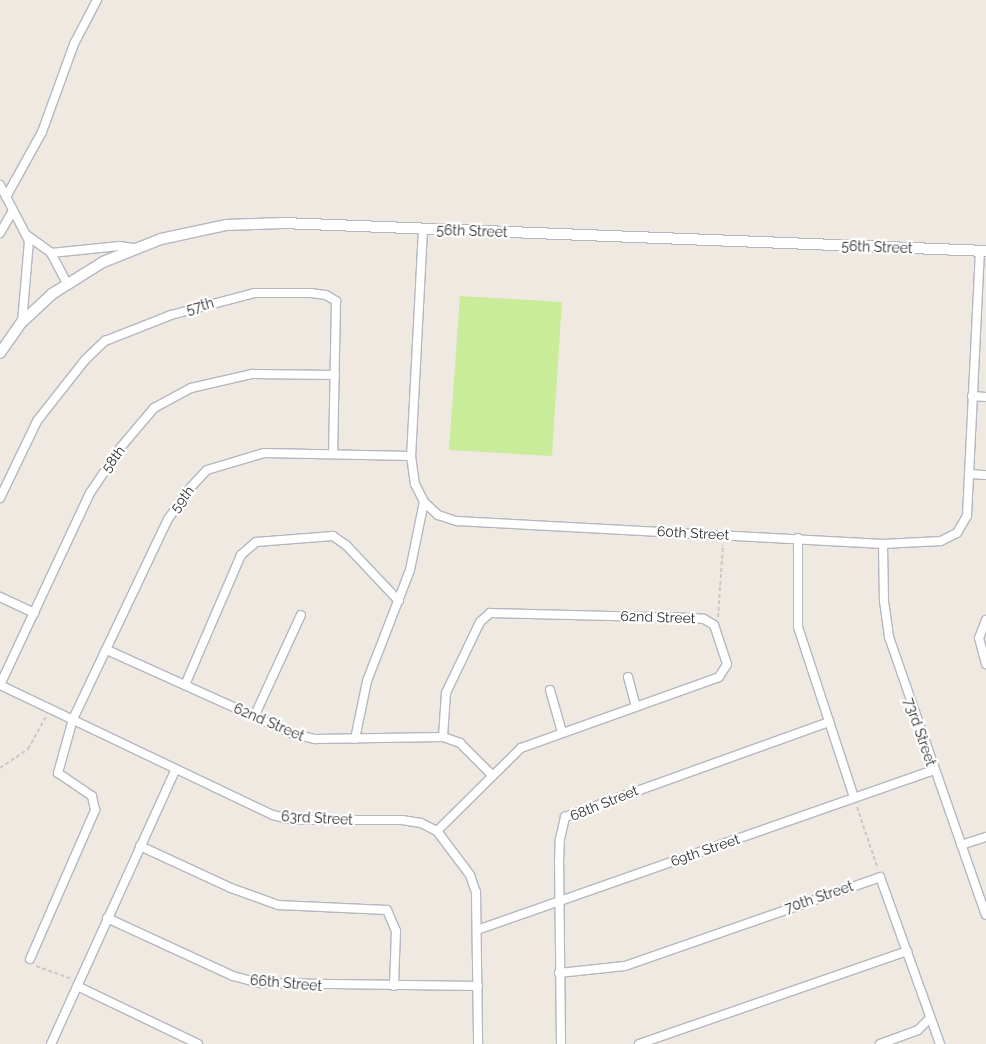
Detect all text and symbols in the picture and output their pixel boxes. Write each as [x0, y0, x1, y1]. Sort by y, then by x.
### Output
street label: 56th Street [436, 221, 508, 241]
street label: 56th Street [841, 237, 913, 257]
street label: 57th [184, 294, 216, 318]
street label: 58th [98, 442, 128, 476]
street label: 59th [167, 482, 197, 516]
street label: 60th Street [656, 523, 730, 543]
street label: 62nd Street [620, 607, 696, 627]
street label: 73rd Street [901, 696, 939, 768]
street label: 62nd Street [231, 700, 307, 744]
street label: 68th Street [567, 782, 641, 824]
street label: 63rd Street [281, 808, 353, 828]
street label: 69th Street [668, 830, 742, 870]
street label: 70th Street [783, 877, 855, 917]
street label: 66th Street [249, 971, 323, 995]

